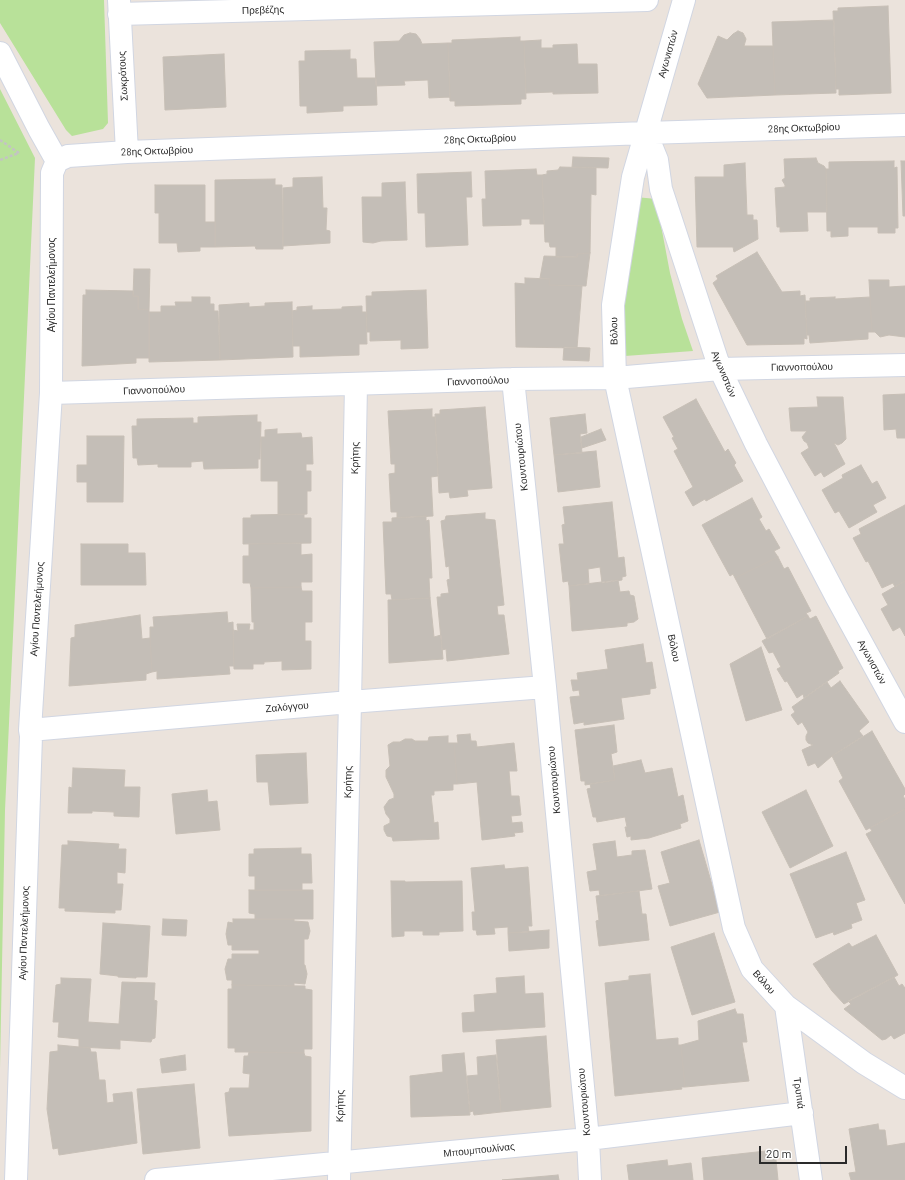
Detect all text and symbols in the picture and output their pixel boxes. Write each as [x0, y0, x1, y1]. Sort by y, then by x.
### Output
street label: Πρεβέζης [242, 3, 284, 17]
street label: Αγωνιστών [655, 29, 681, 79]
street label: Σωκρότους [116, 51, 130, 101]
street label: 28ης Οκτωβρίου [768, 121, 840, 135]
street label: 28ης Οκτωβρίου [444, 132, 516, 146]
street label: 28ης Οκτωβρίου [121, 144, 193, 158]
street label: Αγίου Παντελεήμονος [46, 238, 58, 332]
street label: Βόλου [608, 317, 620, 345]
street label: Αγωνιστών [709, 349, 739, 399]
street label: Γιαννοπούλου [771, 360, 833, 374]
street label: Γιαννοπούλου [447, 374, 509, 388]
street label: Γιαννοπούλου [123, 383, 185, 397]
street label: Κουντουριώτου [511, 423, 531, 491]
street label: Κρήτης [349, 442, 361, 474]
street label: Αγίου Παντελεήμονος [28, 561, 46, 657]
street label: Βόλου [665, 633, 683, 663]
street label: Αγωνιστών [855, 638, 889, 686]
street label: Ζαλόγγου [265, 699, 309, 715]
street label: Κουντουριώτου [545, 746, 563, 814]
street label: Κρήτης [342, 766, 354, 798]
street label: Αγίου Παντελεήμονος [16, 886, 32, 980]
street label: Βόλου [750, 968, 778, 996]
street label: Κουντουριώτου [575, 1068, 593, 1136]
street label: Τρυπιά [791, 1076, 807, 1110]
street label: Κρήτης [334, 1090, 346, 1122]
scale bar [761, 1138, 849, 1164]
street label: Μπουμπουλίνας [443, 1140, 515, 1160]
text: 20 m [766, 1146, 792, 1160]

